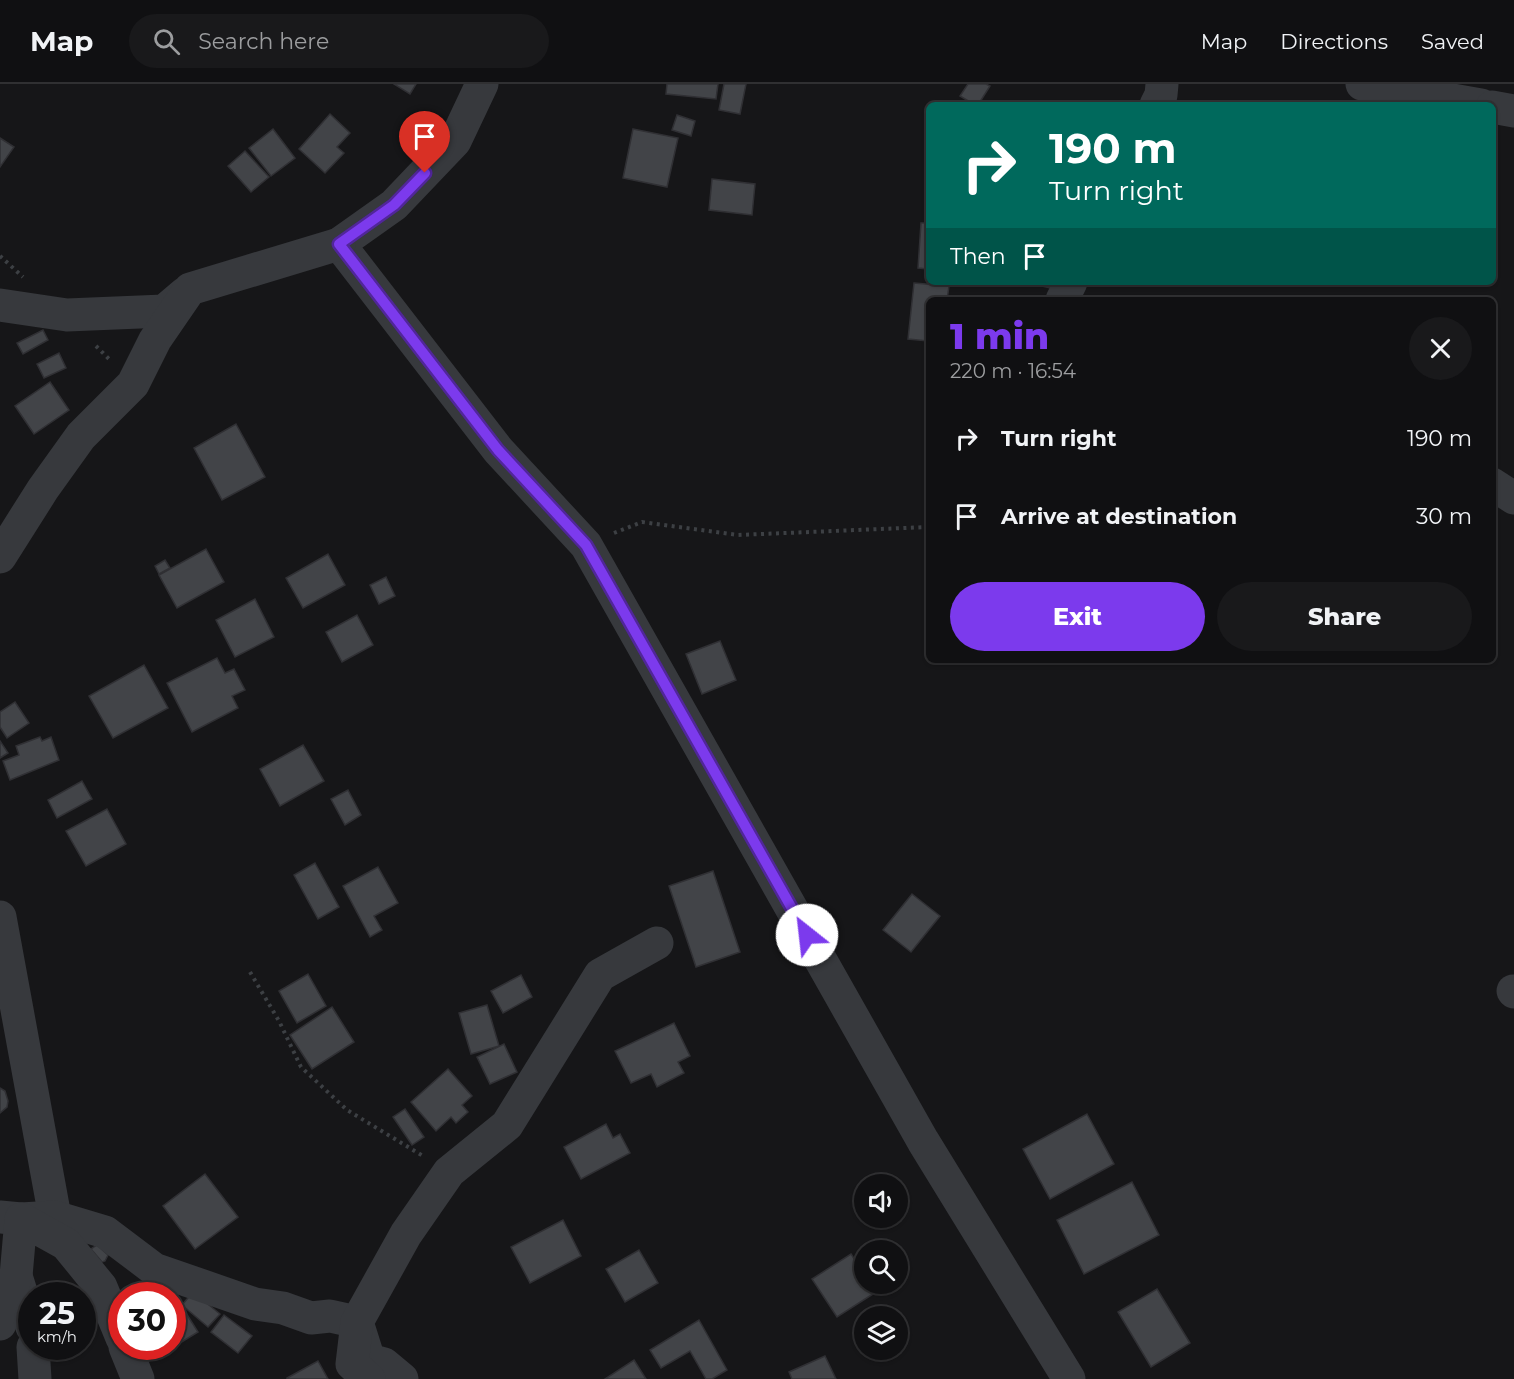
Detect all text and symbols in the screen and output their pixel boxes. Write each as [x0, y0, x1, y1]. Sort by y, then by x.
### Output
search box [129, 14, 549, 68]
text: Map [30, 24, 93, 58]
icon: search [150, 25, 183, 58]
text: Search here [198, 28, 329, 55]
text: Map [1201, 29, 1247, 54]
text: Directions [1280, 29, 1388, 54]
text: Saved [1421, 29, 1484, 54]
pin [399, 111, 450, 173]
icon: arrive [408, 120, 441, 153]
text: 190 m [1049, 122, 1177, 174]
icon: right [950, 126, 1028, 204]
text: Turn right [1049, 174, 1184, 207]
icon: arrive [1018, 240, 1051, 273]
text: Then [950, 243, 1006, 270]
text: 1 min [950, 314, 1049, 358]
button: close [1409, 317, 1472, 380]
text: 220 m · 16:54 [950, 359, 1076, 383]
icon: right [950, 422, 983, 455]
text: Turn right [1001, 425, 1116, 452]
text: 190 m [1407, 425, 1472, 452]
icon: arrive [950, 500, 983, 533]
text: Arrive at destination [1001, 503, 1237, 530]
text: 30 m [1416, 503, 1472, 530]
button: Exit [950, 582, 1205, 651]
button: Share [1217, 582, 1472, 651]
position arrow [775, 903, 839, 967]
map controls [854, 1174, 908, 1360]
button: sound [854, 1174, 908, 1228]
button: search [854, 1240, 908, 1294]
speed limit sign: 30 [108, 1282, 186, 1360]
text: 25 [39, 1295, 75, 1332]
button: layers [854, 1306, 908, 1360]
text: km/h [37, 1327, 77, 1346]

